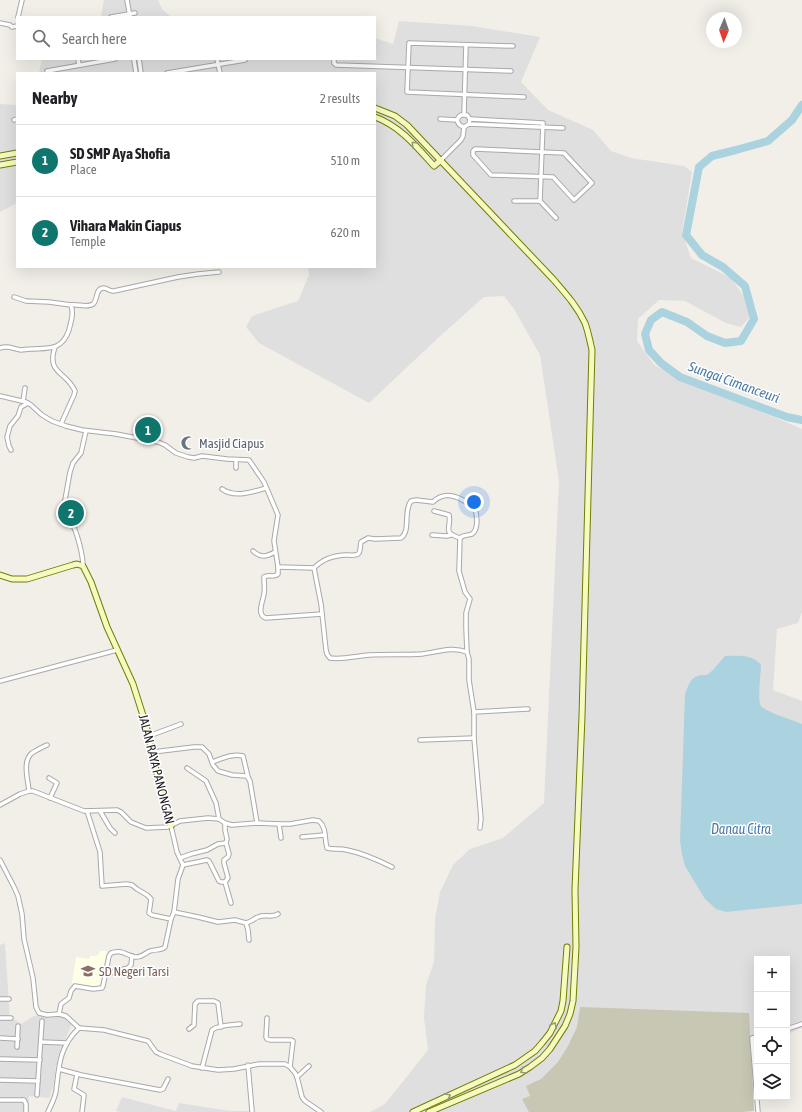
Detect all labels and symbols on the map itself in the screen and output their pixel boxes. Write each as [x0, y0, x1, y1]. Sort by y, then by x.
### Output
north arrow [706, 12, 742, 48]
one-way arrow [411, 141, 419, 149]
water label: Sungai Cimanceuri [685, 358, 782, 406]
pin: 1 [135, 415, 161, 445]
mosque icon: Masjid Ciapus [180, 435, 196, 451]
place label: Masjid Ciapus [199, 436, 265, 451]
your location [464, 492, 484, 512]
pin: 2 [58, 498, 84, 528]
street label: JALAN RAYA PANONGAN [136, 712, 177, 826]
water label: Danau Citra [711, 821, 772, 837]
school or university icon: SD Negeri Tarsi [80, 963, 96, 979]
place label: SD Negeri Tarsi [99, 964, 169, 979]
one-way arrow [549, 1022, 557, 1029]
one-way arrow [520, 1067, 527, 1074]
one-way arrow [444, 1093, 452, 1101]

